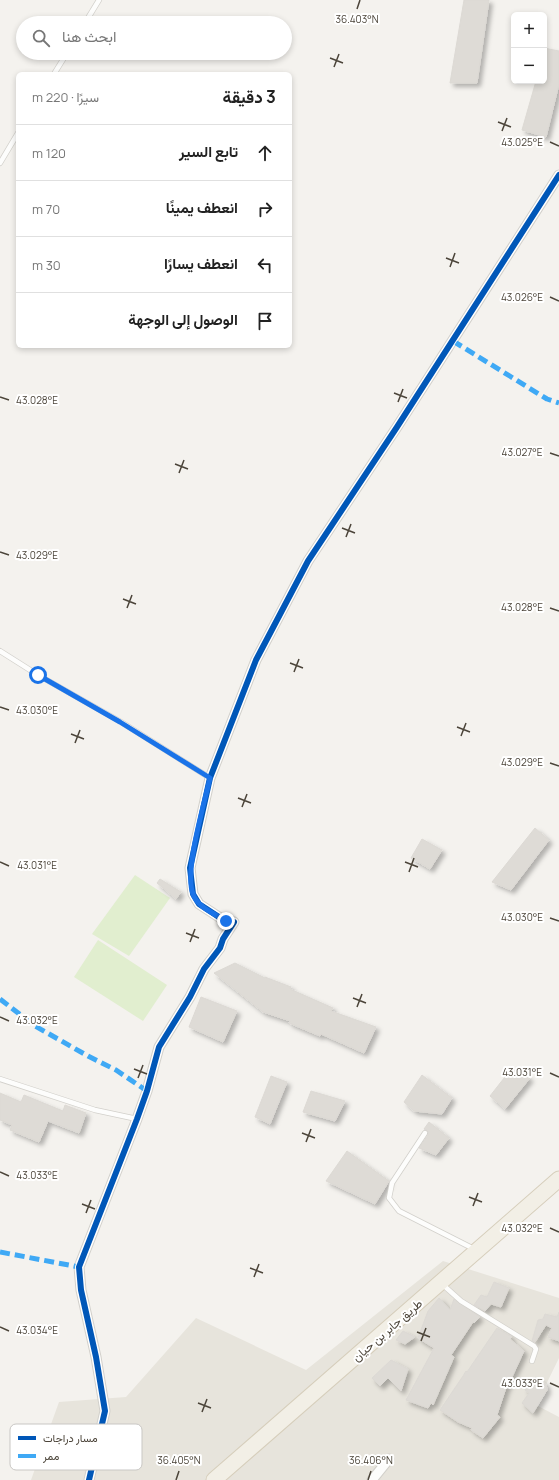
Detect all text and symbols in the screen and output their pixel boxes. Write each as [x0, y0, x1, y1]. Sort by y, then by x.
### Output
text: 36.403°N [335, 12, 379, 26]
map controls [511, 12, 547, 84]
button: + [511, 12, 547, 48]
search box [16, 16, 292, 60]
text: ابحث هنا [62, 26, 116, 47]
icon: search [30, 27, 52, 49]
button: − [511, 48, 547, 84]
text: 3 دقيقة [223, 85, 276, 108]
text: سيرًا · 220 m [32, 88, 99, 106]
text: 43.025°E [501, 135, 543, 149]
text: تابع السير [179, 141, 238, 162]
icon: ahead [254, 142, 276, 164]
text: 120 m [32, 144, 66, 162]
text: انعطف يمينًا [166, 197, 238, 218]
icon: right [254, 198, 276, 220]
text: 70 m [32, 200, 60, 218]
text: انعطف يسارًا [164, 253, 238, 274]
icon: left [254, 254, 276, 276]
text: 30 m [32, 256, 61, 274]
text: 43.026°E [501, 290, 543, 304]
text: الوصول إلى الوجهة [128, 309, 238, 330]
icon: arrive [254, 310, 276, 332]
text: 43.028°E [16, 393, 58, 407]
text: 43.027°E [502, 445, 543, 459]
text: 43.029°E [16, 548, 58, 562]
text: 43.028°E [501, 600, 543, 614]
route start [29, 666, 47, 684]
text: 43.030°E [16, 703, 58, 717]
text: 43.029°E [501, 755, 543, 769]
text: 43.031°E [17, 858, 57, 872]
text: 43.030°E [501, 910, 543, 924]
route end [217, 912, 235, 930]
text: 43.032°E [16, 1013, 58, 1027]
text: 43.031°E [502, 1065, 542, 1079]
text: 43.033°E [16, 1168, 58, 1182]
text: 43.032°E [501, 1221, 543, 1235]
street label: طريق جابر بن حيان [348, 1295, 426, 1365]
text: 43.034°E [16, 1323, 58, 1337]
text: 43.033°E [501, 1376, 543, 1390]
legend [10, 1424, 142, 1470]
text: مسار دراجات [43, 1430, 98, 1445]
text: ممر [42, 1448, 60, 1463]
text: 36.405°N [157, 1453, 201, 1467]
text: 36.406°N [349, 1453, 393, 1467]

